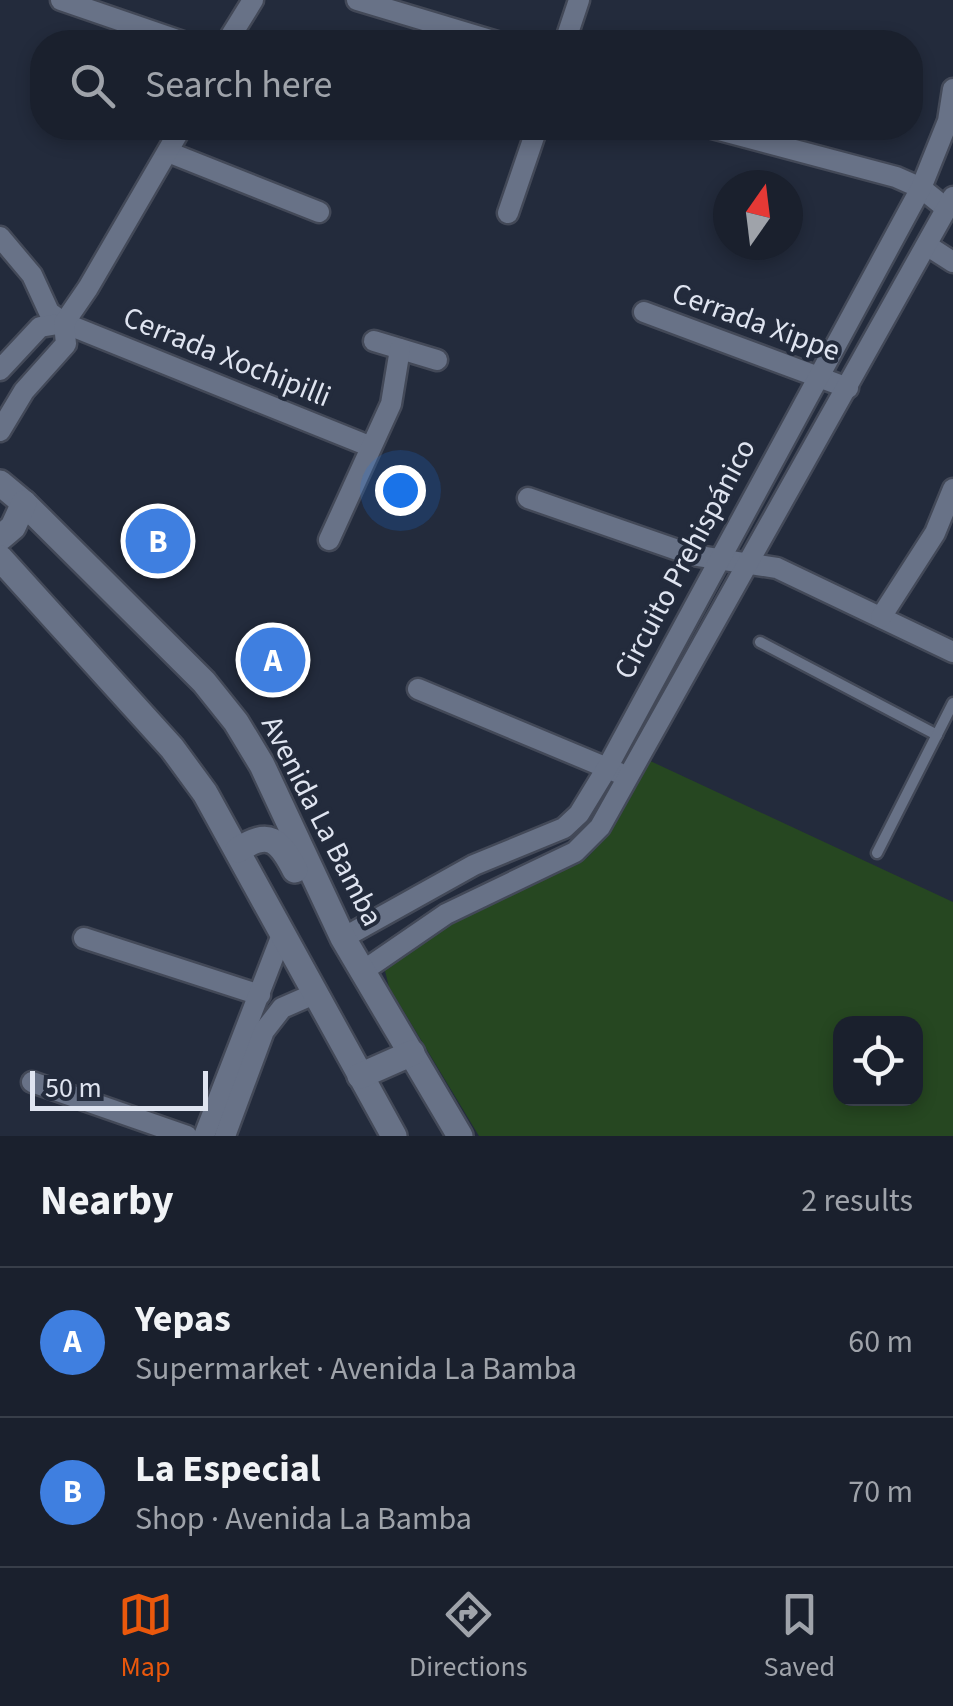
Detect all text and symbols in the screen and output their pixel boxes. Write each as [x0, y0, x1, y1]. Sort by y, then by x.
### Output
search box [30, 30, 923, 140]
icon: search [65, 58, 120, 113]
text: Search here [145, 58, 332, 112]
north arrow [713, 170, 803, 260]
street label: Cerrada Xippe [666, 272, 846, 372]
street label: Cerrada Xochipilli [117, 296, 337, 418]
street label: Circuito Prehispánico [603, 431, 767, 687]
your location [375, 465, 426, 516]
pin: B [126, 504, 190, 578]
pin: A [240, 622, 306, 698]
street label: Avenida La Bamba [250, 708, 394, 934]
map controls [833, 1016, 923, 1106]
button: locate [833, 1016, 923, 1106]
scale bar [30, 1066, 208, 1110]
text: 50 m [45, 1068, 102, 1108]
text: Nearby [40, 1171, 174, 1231]
text: 2 results [801, 1178, 913, 1224]
text: Yepas [135, 1292, 231, 1346]
text: A [63, 1319, 82, 1365]
text: 60 m [848, 1319, 913, 1365]
text: Supermarket · Avenida La Bamba [135, 1346, 577, 1392]
text: La Especial [135, 1442, 321, 1496]
text: B [63, 1469, 82, 1515]
text: 70 m [848, 1469, 913, 1515]
text: Shop · Avenida La Bamba [135, 1496, 472, 1542]
tab: Map [118, 1587, 173, 1687]
tab: Directions [409, 1587, 528, 1687]
tab: Saved [764, 1587, 835, 1687]

